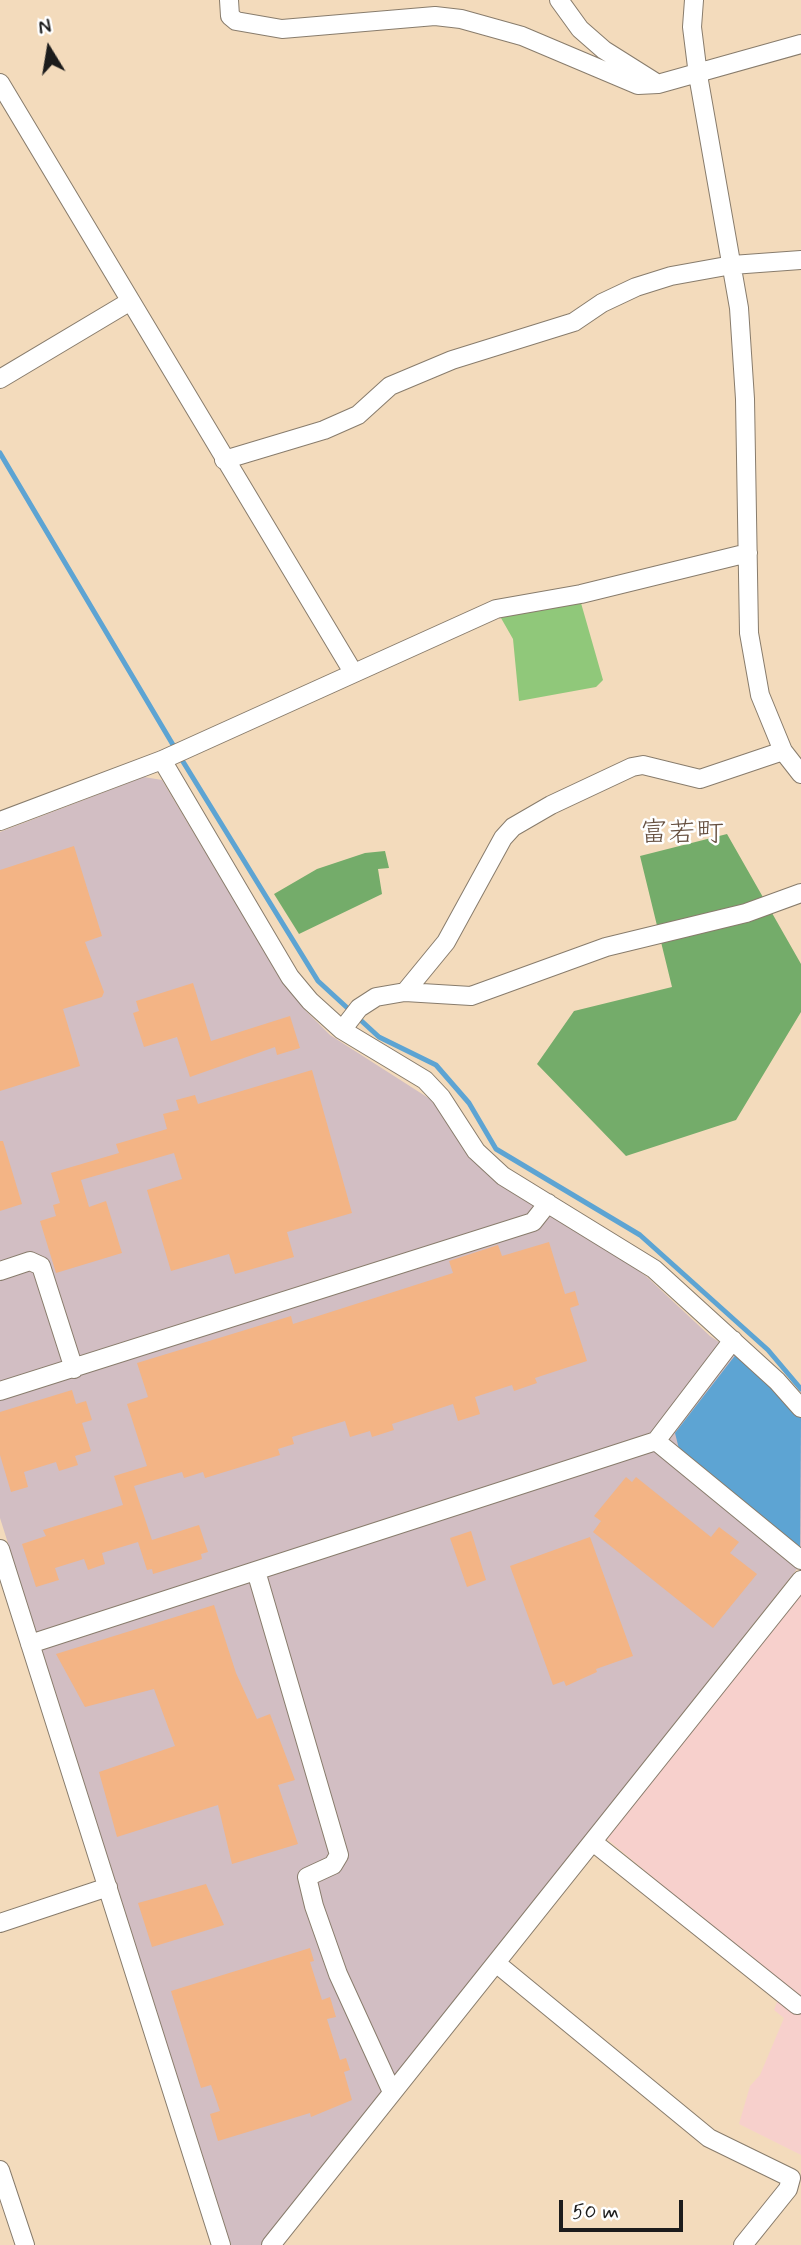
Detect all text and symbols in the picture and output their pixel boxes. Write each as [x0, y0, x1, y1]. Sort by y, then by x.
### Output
north arrow [14, 14, 84, 84]
text: N [36, 14, 53, 41]
district label: 富若町 [640, 818, 724, 852]
scale bar [563, 2186, 687, 2230]
text: 50 m [572, 2198, 619, 2226]

